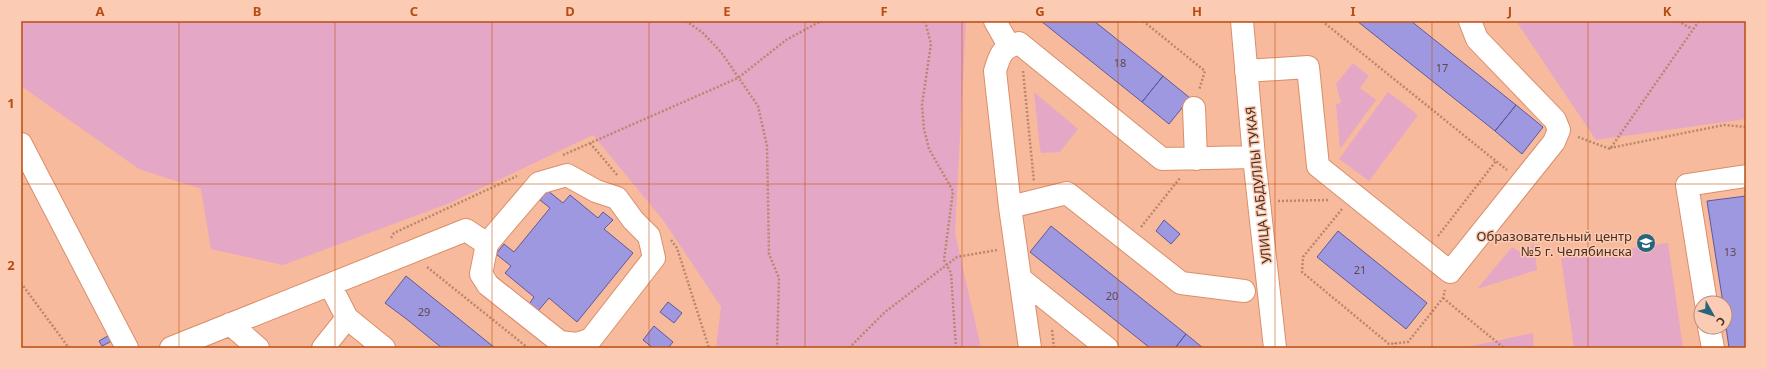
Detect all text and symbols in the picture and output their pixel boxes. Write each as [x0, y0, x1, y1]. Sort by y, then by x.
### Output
text: A [96, 2, 105, 20]
text: B [253, 2, 261, 20]
text: C [410, 2, 418, 20]
text: D [565, 2, 575, 20]
text: E [723, 2, 731, 20]
text: F [880, 2, 888, 20]
text: G [1035, 2, 1045, 20]
text: H [1192, 2, 1202, 20]
text: I [1350, 2, 1356, 20]
text: J [1507, 2, 1512, 20]
text: K [1663, 2, 1672, 20]
house number: 18 [1114, 55, 1126, 70]
house number: 17 [1436, 60, 1448, 75]
text: 1 [7, 94, 15, 112]
street label: УЛИЦА ГАБДУЛЛЫ ТУКАЯ [1241, 106, 1275, 264]
place label: Образовательный центр №5 г. Челябинска [1477, 227, 1632, 260]
school or university icon: Образовательный центр №5 г. Челябинска [1635, 232, 1657, 254]
house number: 13 [1724, 244, 1736, 259]
text: 2 [7, 256, 15, 274]
house number: 21 [1354, 262, 1366, 277]
house number: 20 [1106, 288, 1118, 303]
north arrow [1693, 295, 1733, 335]
house number: 29 [418, 304, 430, 319]
text: С [1713, 314, 1729, 329]

